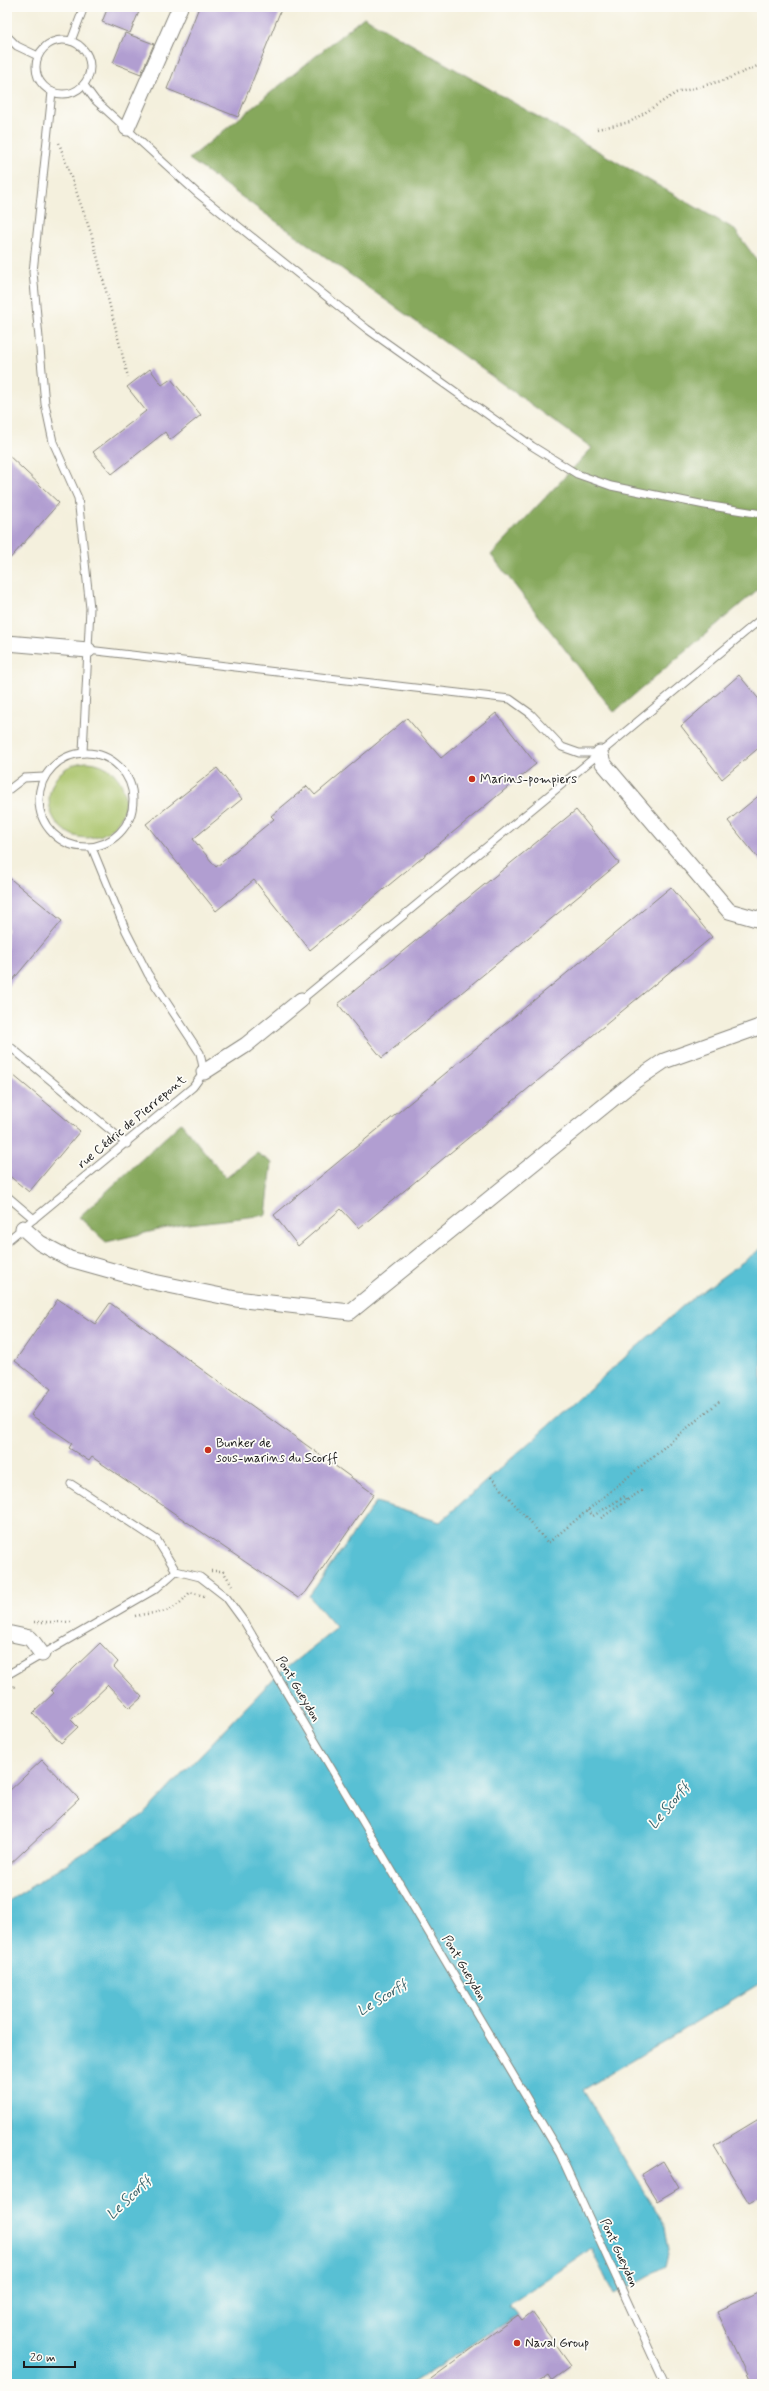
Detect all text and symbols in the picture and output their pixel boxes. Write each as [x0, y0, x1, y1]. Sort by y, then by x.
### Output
place label: Marins-pompiers [480, 771, 577, 788]
marker: Marins-pompiers [467, 774, 477, 784]
street label: rue Cédric de Pierrepont [74, 1071, 190, 1172]
place label: Bunker de sous-marins du Scorff [216, 1435, 338, 1467]
marker: Bunker de sous-marins du Scorff [203, 1445, 213, 1455]
street label: Pont Gueydon [272, 1653, 324, 1725]
water label: Le Scorff [644, 1778, 695, 1833]
street label: Pont Gueydon [438, 1932, 490, 2004]
water label: Le Scorff [354, 1975, 411, 2020]
water label: Le Scorff [103, 2171, 156, 2224]
street label: Pont Gueydon [596, 2216, 642, 2290]
place label: Naval Group [525, 2335, 589, 2352]
marker: Naval Group [512, 2338, 522, 2348]
scale bar [24, 2343, 75, 2369]
text: 20 m [30, 2350, 56, 2366]

